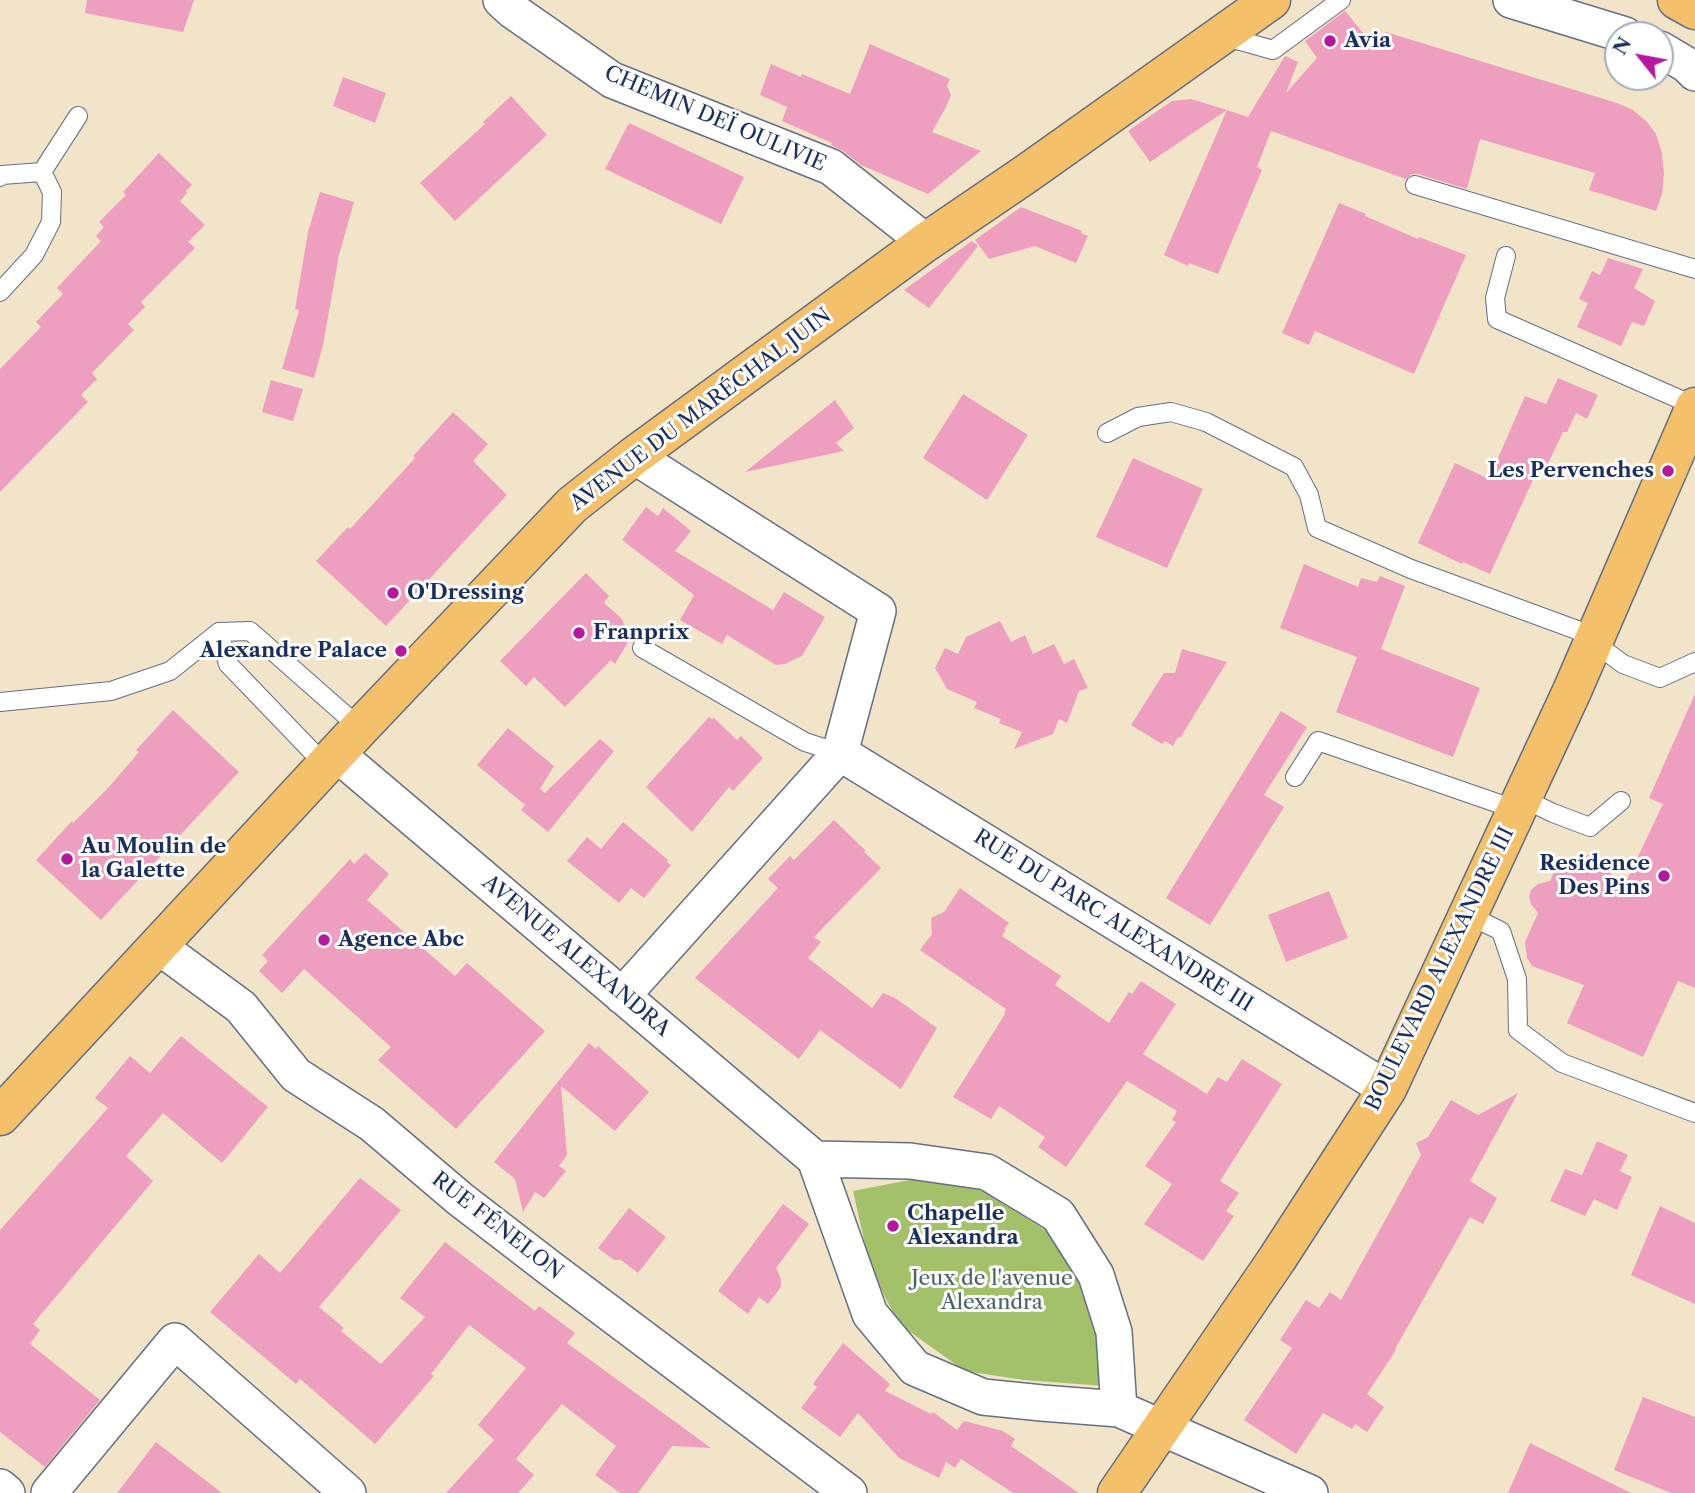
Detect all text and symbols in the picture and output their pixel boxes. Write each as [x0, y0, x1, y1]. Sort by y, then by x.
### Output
north arrow [1604, 21, 1674, 91]
place label: Avia [1344, 28, 1391, 54]
marker: Avia [1322, 33, 1338, 49]
text: N [1608, 33, 1636, 59]
street label: CHEMIN DEÏ OULIVIE [600, 61, 830, 177]
street label: AVENUE DU MARÉCHAL JUIN [565, 303, 837, 517]
place label: Les Pervenches [1488, 458, 1654, 484]
marker: Les Pervenches [1660, 463, 1676, 479]
place label: O'Dressing [407, 580, 524, 606]
marker: O'Dressing [385, 585, 401, 601]
place label: Franprix [593, 620, 689, 646]
marker: Franprix [571, 625, 587, 641]
place label: Alexandre Palace [200, 638, 387, 664]
marker: Alexandre Palace [393, 643, 409, 659]
street label: BOULEVARD ALEXANDRE III [1360, 823, 1520, 1115]
street label: RUE DU PARC ALEXANDRE III [969, 824, 1257, 1018]
place label: Au Moulin de la Galette [81, 834, 226, 884]
marker: Au Moulin de la Galette [59, 851, 75, 867]
place label: Residence Des Pins [1539, 851, 1650, 901]
marker: Residence Des Pins [1656, 868, 1672, 884]
street label: AVENUE ALEXANDRA [477, 870, 675, 1042]
place label: Agence Abc [338, 927, 464, 953]
marker: Agence Abc [316, 932, 332, 948]
street label: RUE FÉNELON [426, 1167, 568, 1285]
place label: Chapelle Alexandra [907, 1201, 1019, 1251]
marker: Chapelle Alexandra [885, 1218, 901, 1234]
park label: Jeux de l'avenue Alexandra [911, 1266, 1073, 1316]

